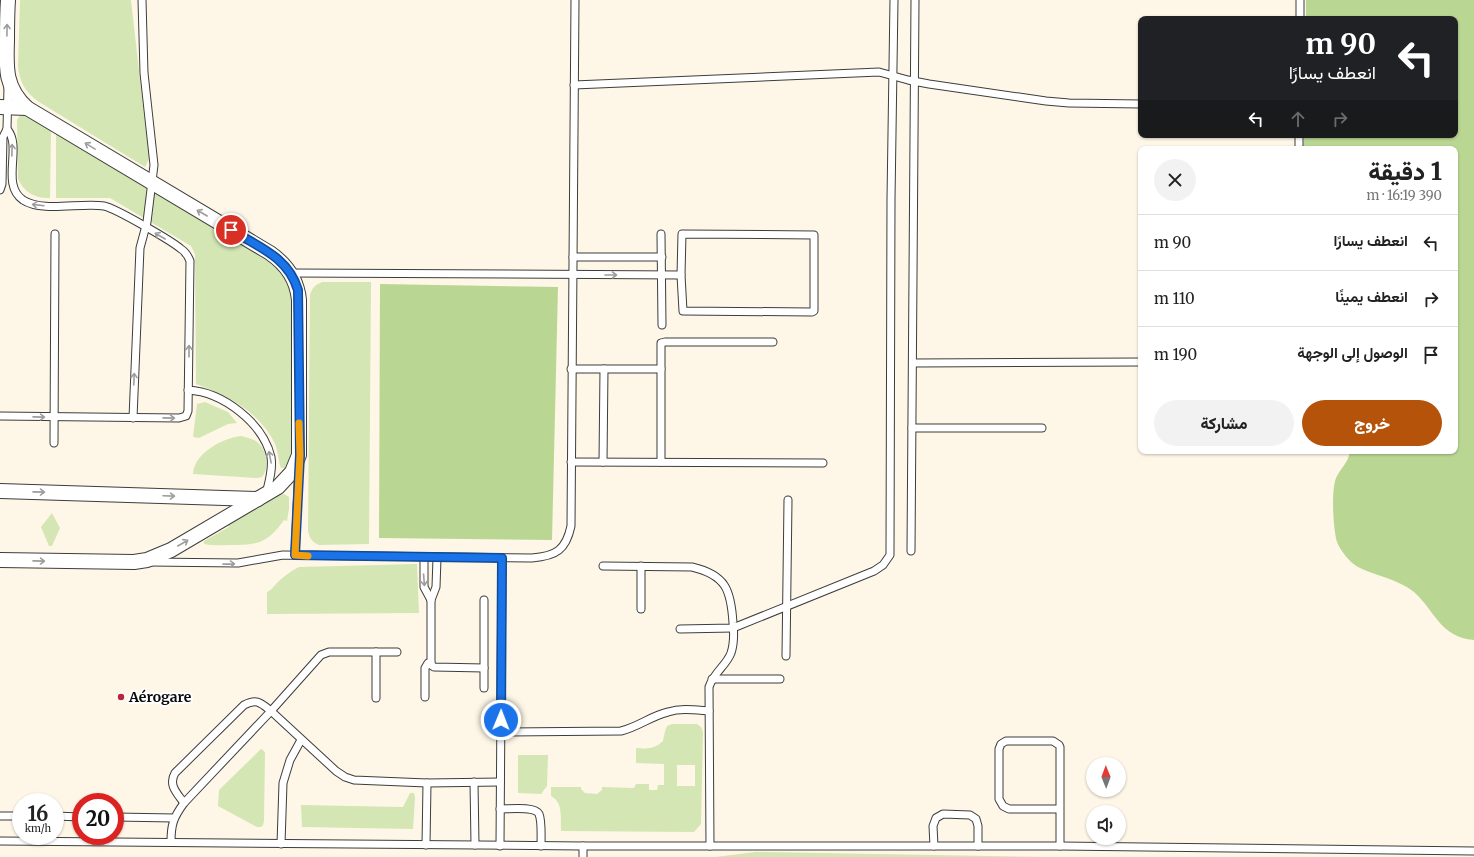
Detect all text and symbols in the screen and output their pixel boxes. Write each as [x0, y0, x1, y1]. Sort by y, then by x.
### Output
one-way arrow [3, 24, 11, 37]
text: 90 m [1305, 26, 1376, 62]
icon: left [1390, 32, 1442, 84]
text: انعطف يسارًا [1289, 61, 1376, 84]
icon: left [1245, 108, 1267, 130]
icon: ahead [1287, 108, 1309, 130]
icon: right [1329, 108, 1351, 130]
one-way arrow [84, 142, 96, 150]
one-way arrow [8, 144, 16, 157]
text: 1 دقيقة [1368, 156, 1442, 187]
button: close [1154, 159, 1196, 201]
text: 390 m · 16:19 [1366, 187, 1442, 204]
one-way arrow [32, 201, 45, 209]
one-way arrow [197, 209, 208, 217]
pin [214, 213, 248, 247]
icon: arrive [220, 219, 242, 241]
one-way arrow [154, 231, 166, 239]
text: انعطف يسارًا [1333, 231, 1408, 250]
icon: left [1420, 232, 1442, 254]
text: 90 m [1154, 233, 1191, 252]
one-way arrow [604, 271, 617, 279]
text: انعطف يمينًا [1335, 287, 1408, 306]
icon: right [1420, 288, 1442, 310]
text: 110 m [1154, 289, 1195, 308]
text: الوصول إلى الوجهة [1297, 343, 1408, 362]
icon: arrive [1420, 344, 1442, 366]
one-way arrow [185, 345, 193, 358]
text: 190 m [1154, 345, 1197, 364]
one-way arrow [131, 373, 138, 386]
button: مشاركة [1154, 400, 1294, 446]
button: خروج [1302, 400, 1442, 446]
one-way arrow [32, 413, 45, 421]
one-way arrow [162, 414, 175, 422]
one-way arrow [266, 451, 274, 464]
one-way arrow [32, 488, 45, 496]
one-way arrow [162, 493, 175, 500]
one-way arrow [177, 539, 189, 547]
one-way arrow [32, 557, 45, 565]
one-way arrow [222, 560, 235, 567]
one-way arrow [420, 573, 427, 586]
place label: Aérogare [128, 688, 192, 706]
marker: Aérogare [116, 692, 126, 702]
position arrow [480, 699, 522, 741]
north arrow [1086, 757, 1126, 797]
map controls [1086, 757, 1126, 845]
speed limit sign: 20 [72, 793, 124, 845]
text: 16 [28, 801, 48, 826]
button: sound [1086, 805, 1126, 845]
text: km/h [25, 822, 51, 835]

